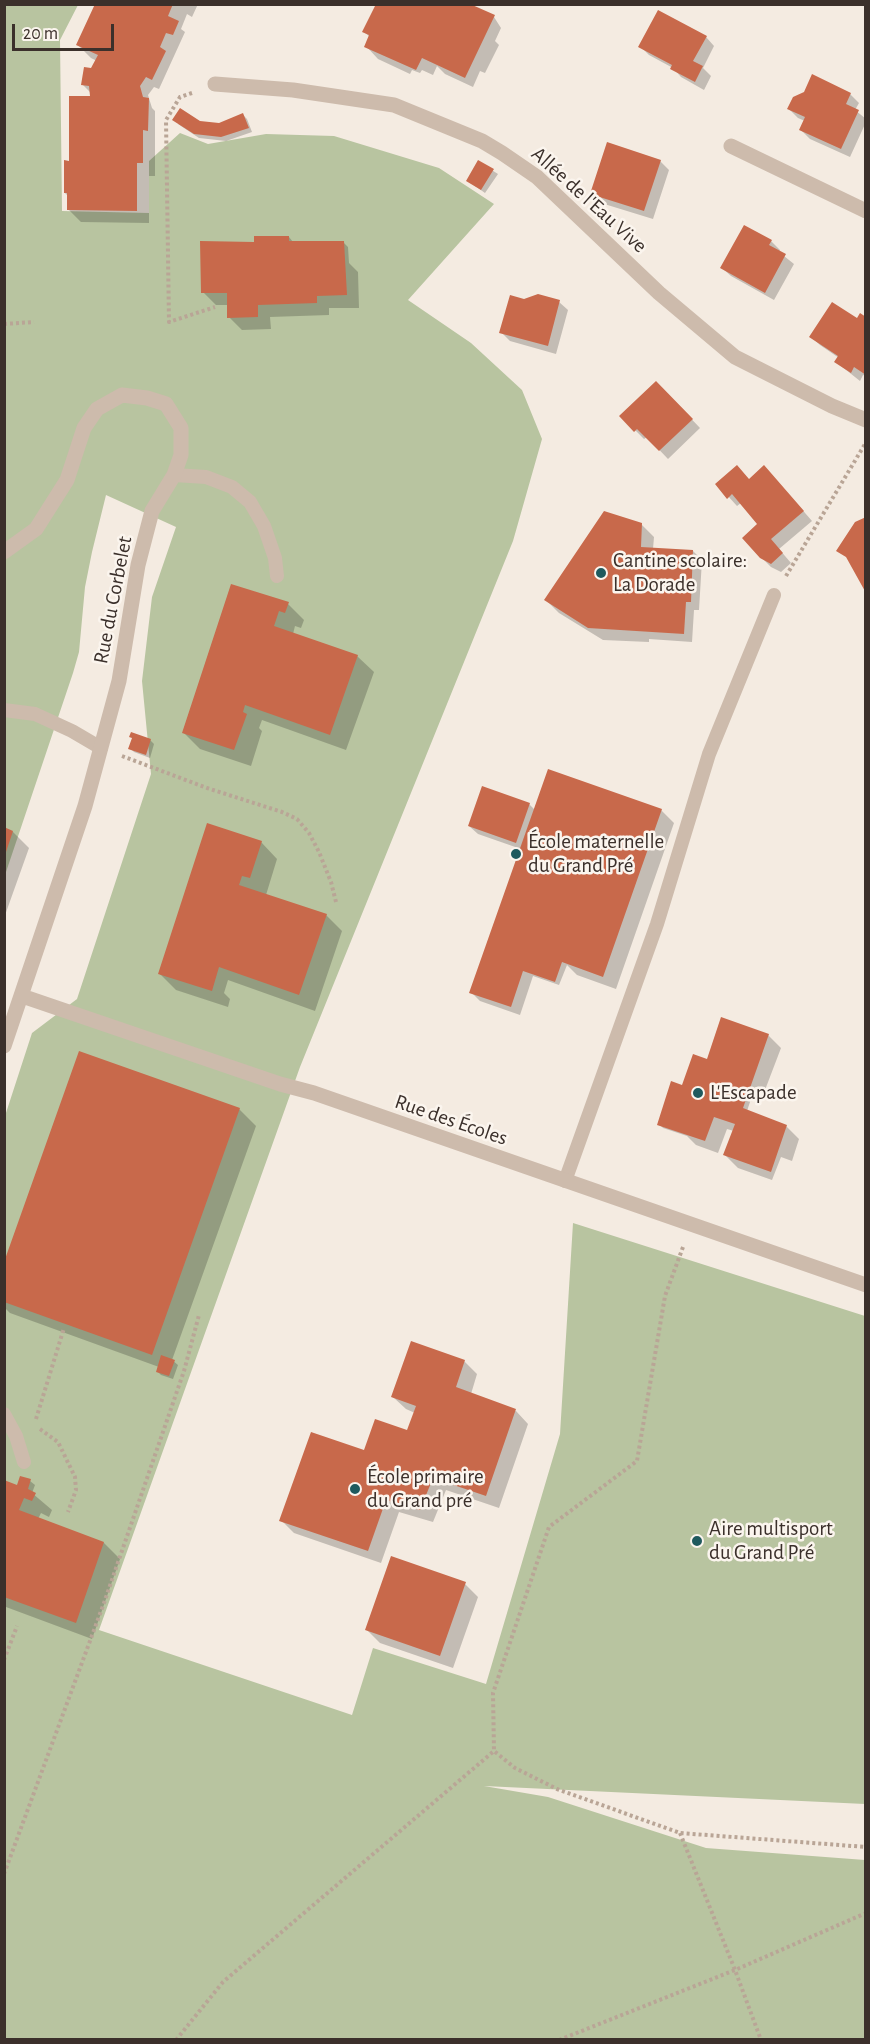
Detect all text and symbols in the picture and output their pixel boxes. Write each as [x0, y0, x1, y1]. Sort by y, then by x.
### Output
scale bar [15, 12, 117, 50]
text: 20 m [23, 25, 58, 43]
street label: Allée de l'Eau Vive [526, 142, 652, 258]
street label: Rue du Corbelet [88, 534, 138, 666]
place label: Cantine scolaire: La Dorade [613, 548, 747, 598]
marker: Cantine scolaire: La Dorade [594, 566, 608, 580]
place label: École maternelle du Grand Pré [528, 829, 664, 879]
marker: École maternelle du Grand Pré [509, 847, 523, 861]
place label: L'Escapade [710, 1080, 797, 1106]
marker: L'Escapade [691, 1086, 705, 1100]
street label: Rue des Écoles [391, 1089, 511, 1151]
place label: École primaire du Grand pré [367, 1464, 484, 1514]
marker: École primaire du Grand pré [348, 1482, 362, 1496]
place label: Aire multisport du Grand Pré [709, 1516, 833, 1566]
marker: Aire multisport du Grand Pré [690, 1534, 704, 1548]

